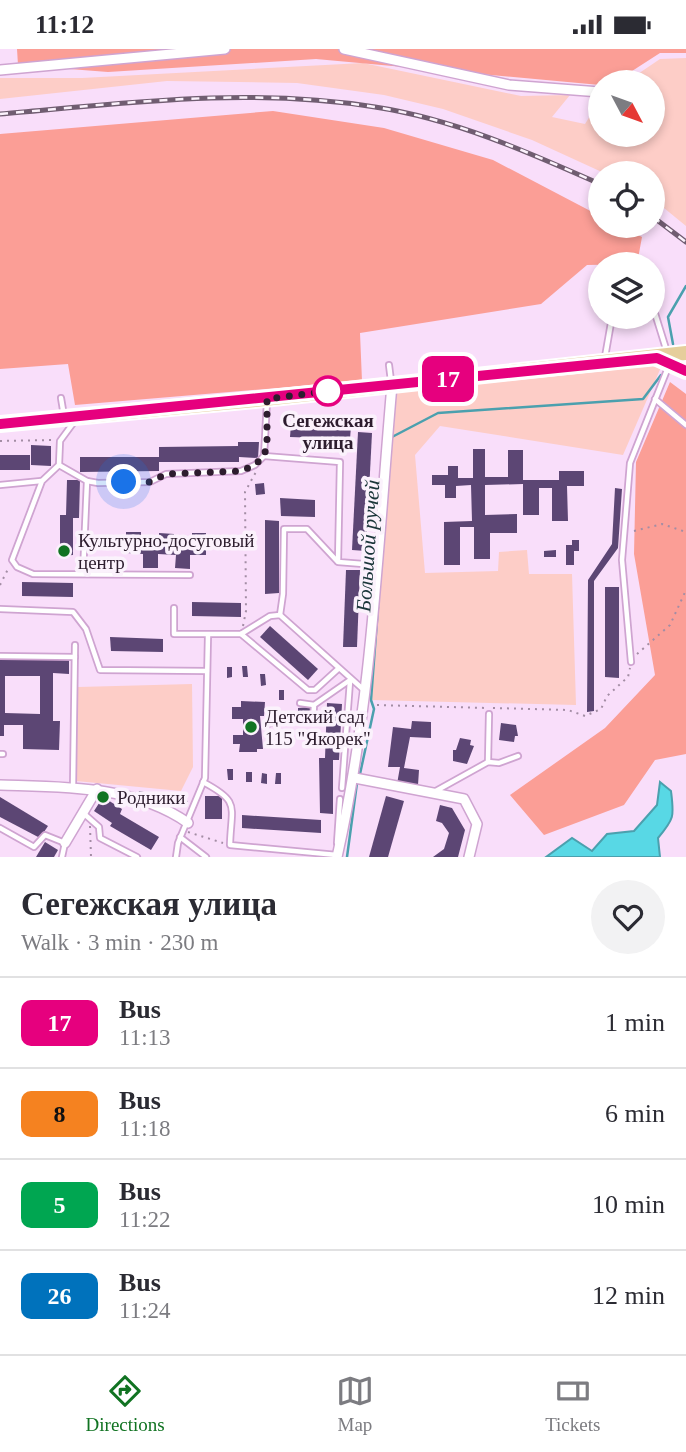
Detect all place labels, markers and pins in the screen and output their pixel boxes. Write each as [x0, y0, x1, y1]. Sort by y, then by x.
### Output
marker: Сегежская улица [313, 376, 343, 406]
place label: Сегежская улица [282, 410, 374, 453]
place label: Культурно-досуговый центр [78, 530, 254, 573]
marker: Культурно-досуговый центр [56, 543, 72, 559]
place label: Детский сад 115 "Якорек" [265, 706, 371, 749]
marker: Детский сад 115 "Якорек" [243, 719, 259, 735]
place label: Родники [117, 787, 185, 808]
marker: Родники [95, 789, 111, 805]

